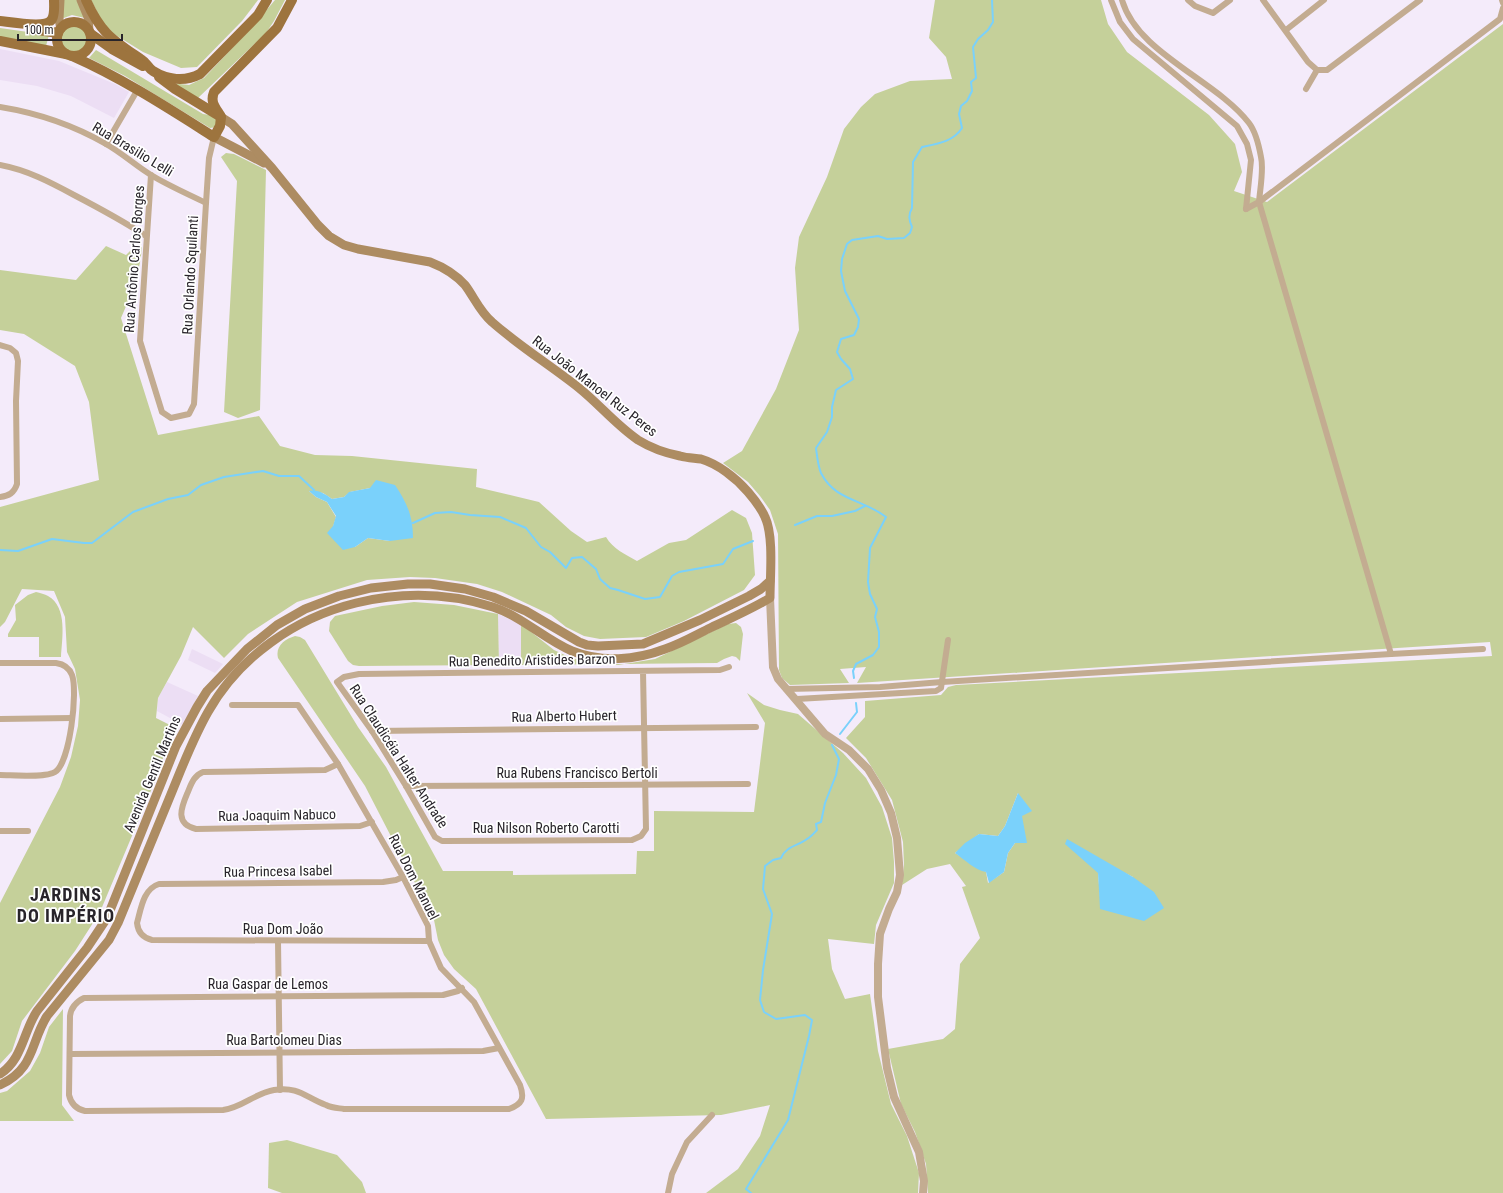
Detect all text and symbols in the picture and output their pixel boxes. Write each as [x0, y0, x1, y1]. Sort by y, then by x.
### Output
scale bar [18, 16, 122, 42]
text: 100 m [24, 23, 54, 37]
street label: Rua Brasilio Lelli [90, 119, 176, 179]
street label: Rua Antônio Carlos Borges [121, 185, 147, 333]
street label: Rua Orlando Squilanti [179, 215, 201, 335]
street label: Rua João Manoel Ruz Peres [529, 332, 661, 440]
street label: Rua Benedito Aristides Barzon [448, 651, 616, 669]
street label: Rua Claudicéia Halter Andrade [347, 681, 452, 831]
street label: Rua Alberto Hubert [511, 707, 617, 725]
street label: Avenida Gentil Martins [120, 713, 184, 835]
street label: Rua Rubens Francisco Bertoli [496, 765, 658, 781]
street label: Rua Joaquim Nabuco [218, 806, 336, 824]
street label: Rua Nilson Roberto Carotti [473, 820, 619, 836]
street label: Rua Dom Manuel [386, 832, 442, 922]
street label: Rua Princesa Isabel [223, 862, 333, 880]
district label: JARDINS DO IMPÉRIO [17, 884, 115, 926]
street label: Rua Dom João [243, 921, 323, 937]
street label: Rua Gaspar de Lemos [208, 976, 328, 992]
street label: Rua Bartolomeu Dias [226, 1032, 342, 1048]

